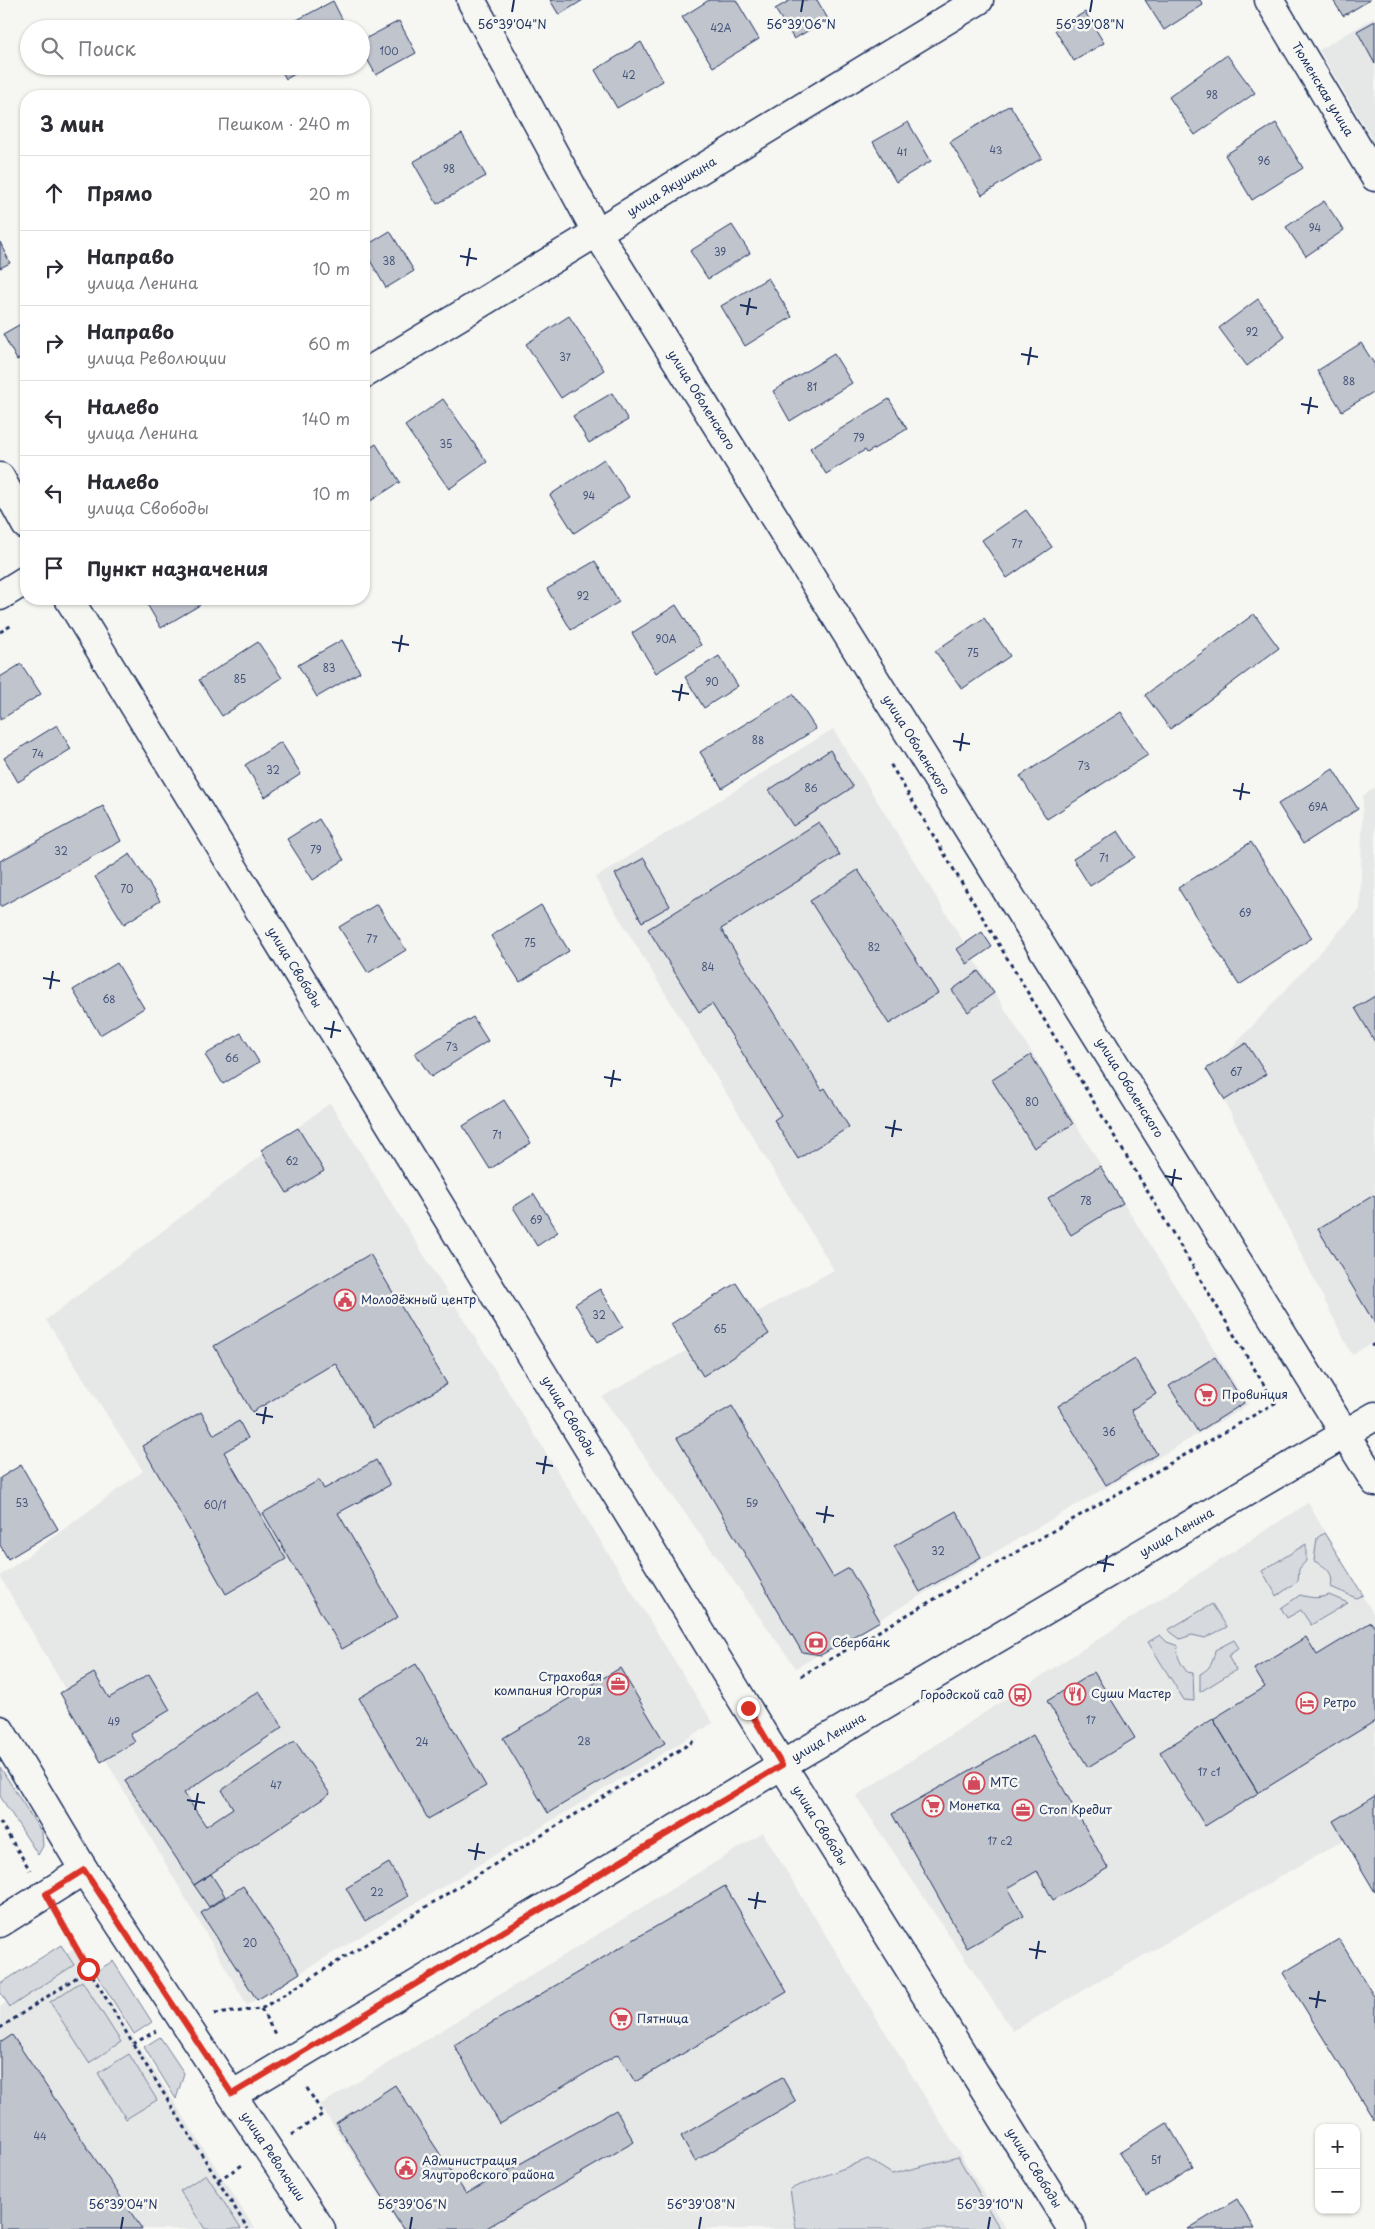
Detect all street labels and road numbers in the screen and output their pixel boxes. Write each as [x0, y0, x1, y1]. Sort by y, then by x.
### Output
street label: Тюменская улица [1288, 38, 1359, 140]
street label: улица Якушкина [623, 152, 720, 220]
street label: улица Оболенского [664, 346, 740, 453]
street label: улица Оболенского [879, 691, 955, 798]
street label: улица Свободы [264, 923, 327, 1011]
street label: улица Оболенского [1092, 1034, 1169, 1141]
street label: улица Свободы [538, 1372, 601, 1460]
street label: улица Ленина [1136, 1503, 1217, 1561]
street label: улица Ленина [788, 1708, 869, 1766]
street label: улица Свободы [789, 1781, 853, 1869]
street label: улица Революции [237, 2107, 310, 2205]
street label: улица Свободы [1003, 2124, 1067, 2211]

